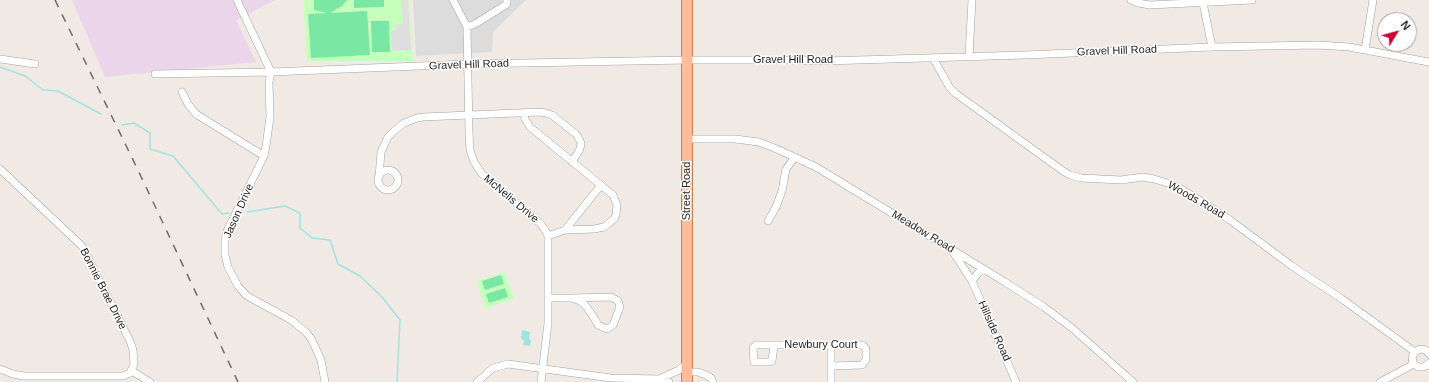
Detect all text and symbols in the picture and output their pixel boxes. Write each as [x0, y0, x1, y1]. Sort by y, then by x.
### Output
north arrow [1377, 12, 1417, 52]
text: N [1399, 19, 1413, 32]
street label: Gravel Hill Road [1077, 43, 1157, 59]
street label: Gravel Hill Road [753, 53, 833, 67]
street label: Gravel Hill Road [429, 57, 509, 73]
street label: Street Road [680, 162, 694, 220]
street label: McNelis Drive [481, 172, 541, 226]
street label: Woods Road [1165, 178, 1227, 222]
street label: Jason Drive [221, 182, 257, 240]
street label: Meadow Road [889, 208, 957, 256]
street label: Bonnie Brae Drive [77, 246, 129, 332]
street label: Hillside Road [975, 299, 1013, 363]
street label: Newbury Court [784, 338, 858, 352]

